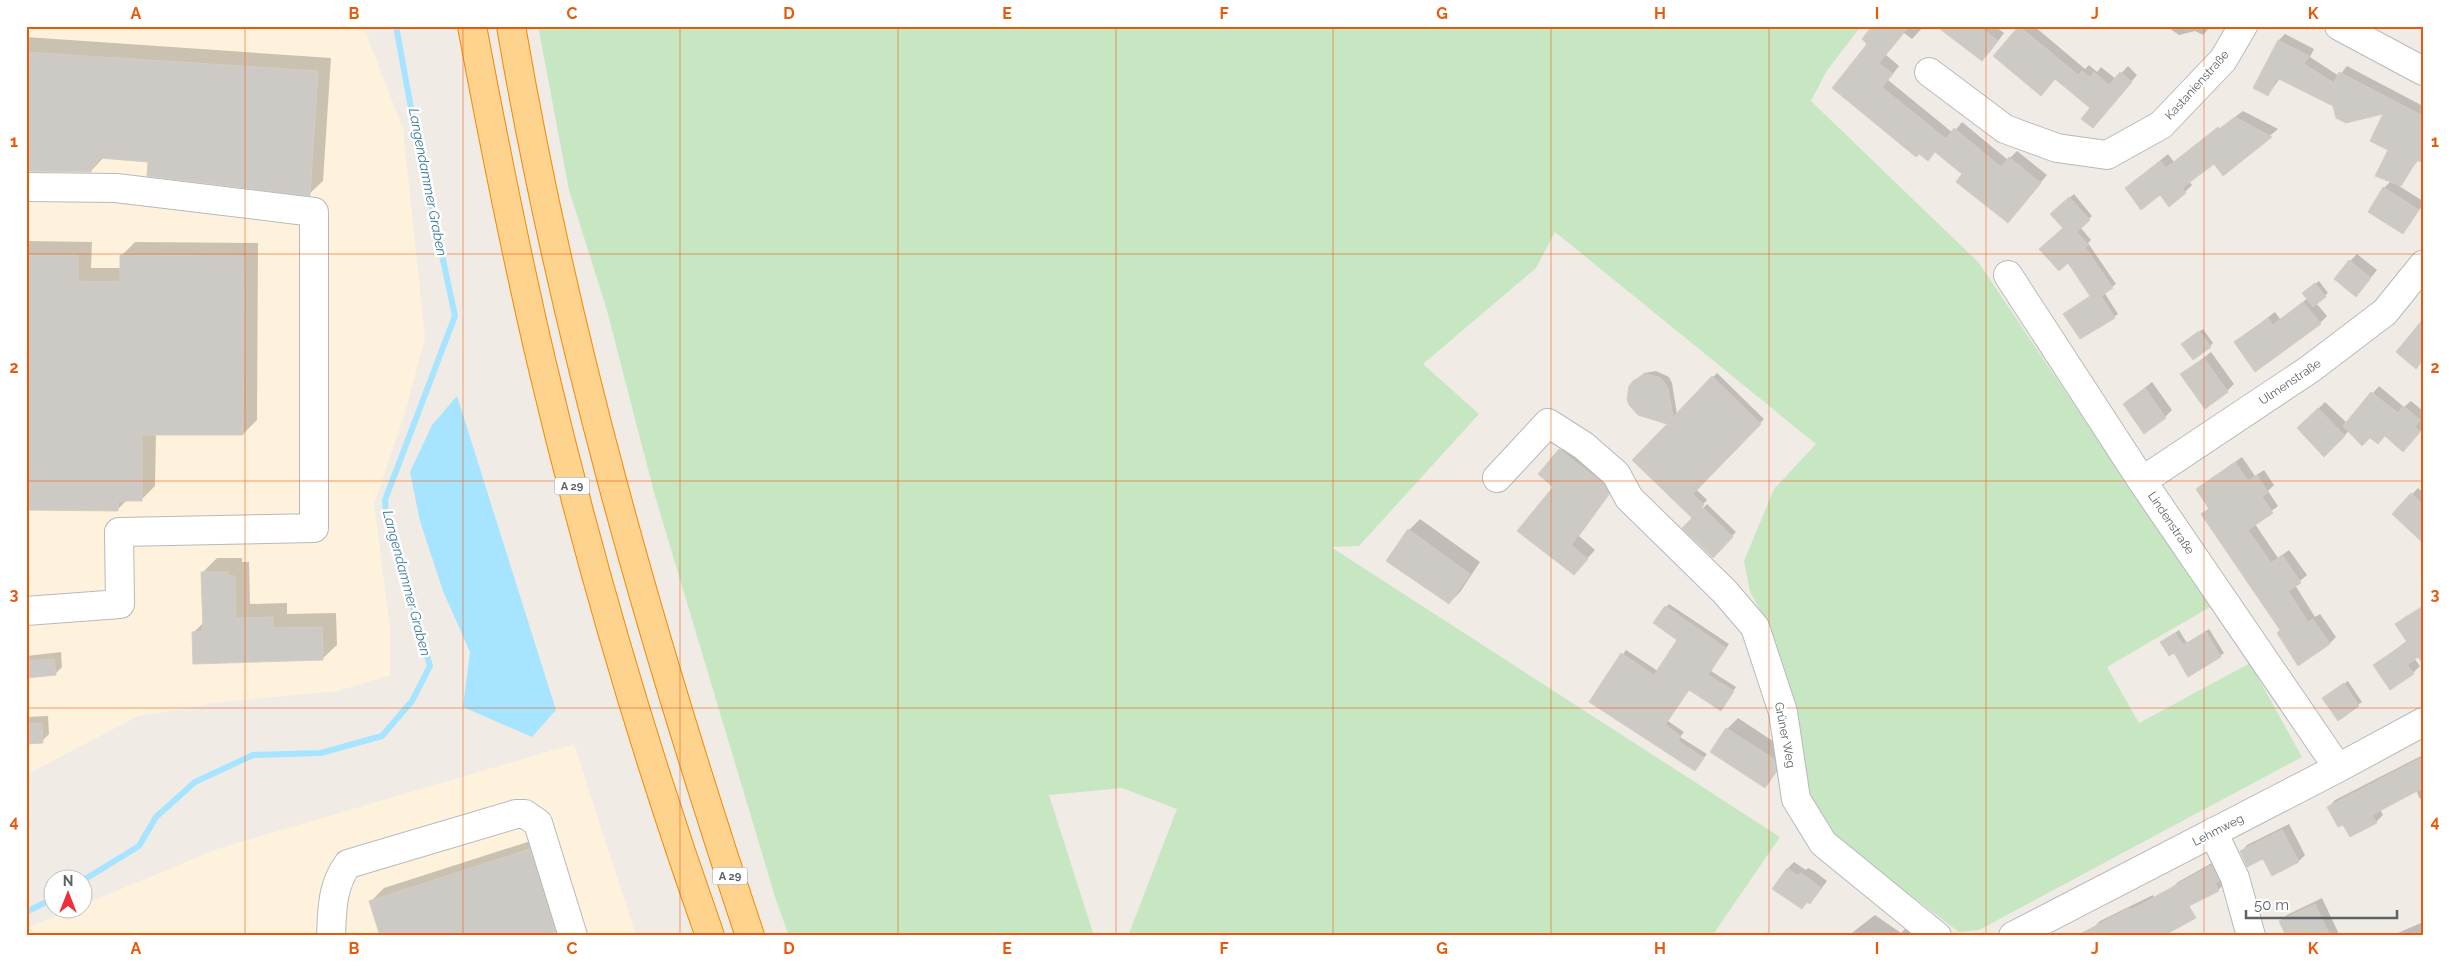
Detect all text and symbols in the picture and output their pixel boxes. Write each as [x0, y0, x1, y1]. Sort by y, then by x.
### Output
text: A [131, 4, 142, 23]
text: B [349, 4, 360, 23]
text: C [567, 4, 578, 23]
text: D [783, 4, 795, 23]
text: E [1002, 4, 1012, 23]
text: F [1219, 4, 1229, 23]
text: G [1436, 4, 1448, 23]
text: H [1654, 4, 1666, 23]
text: I [1875, 4, 1879, 23]
text: J [2091, 4, 2099, 23]
text: K [2308, 4, 2319, 23]
street label: Kastanienstraße [2162, 47, 2232, 123]
water label: Langendammer Graben [406, 107, 450, 257]
text: 1 [10, 132, 18, 151]
text: 1 [2431, 132, 2439, 151]
street label: Ulmenstraße [2256, 356, 2324, 408]
text: 2 [9, 358, 19, 377]
text: 2 [2430, 358, 2440, 377]
road number: A 29 [554, 478, 590, 494]
street label: Lindenstraße [2145, 489, 2197, 557]
water label: Langendammer Graben [380, 508, 434, 658]
text: 3 [10, 585, 19, 604]
text: 3 [2431, 585, 2440, 604]
street label: Grüner Weg [1772, 701, 1798, 769]
street label: Lehmweg [2190, 811, 2246, 849]
text: 4 [9, 812, 19, 831]
text: 4 [2430, 812, 2440, 831]
road number: A 29 [712, 868, 748, 884]
north arrow [42, 870, 92, 920]
text: N [63, 873, 73, 889]
scale bar [2246, 887, 2398, 919]
text: 50 m [2254, 896, 2289, 914]
text: A [131, 939, 142, 958]
text: B [349, 939, 360, 958]
text: C [567, 939, 578, 958]
text: D [783, 939, 795, 958]
text: E [1002, 939, 1012, 958]
text: F [1219, 939, 1229, 958]
text: G [1436, 939, 1448, 958]
text: H [1654, 939, 1666, 958]
text: I [1875, 939, 1879, 958]
text: J [2091, 939, 2099, 958]
text: K [2308, 939, 2319, 958]

